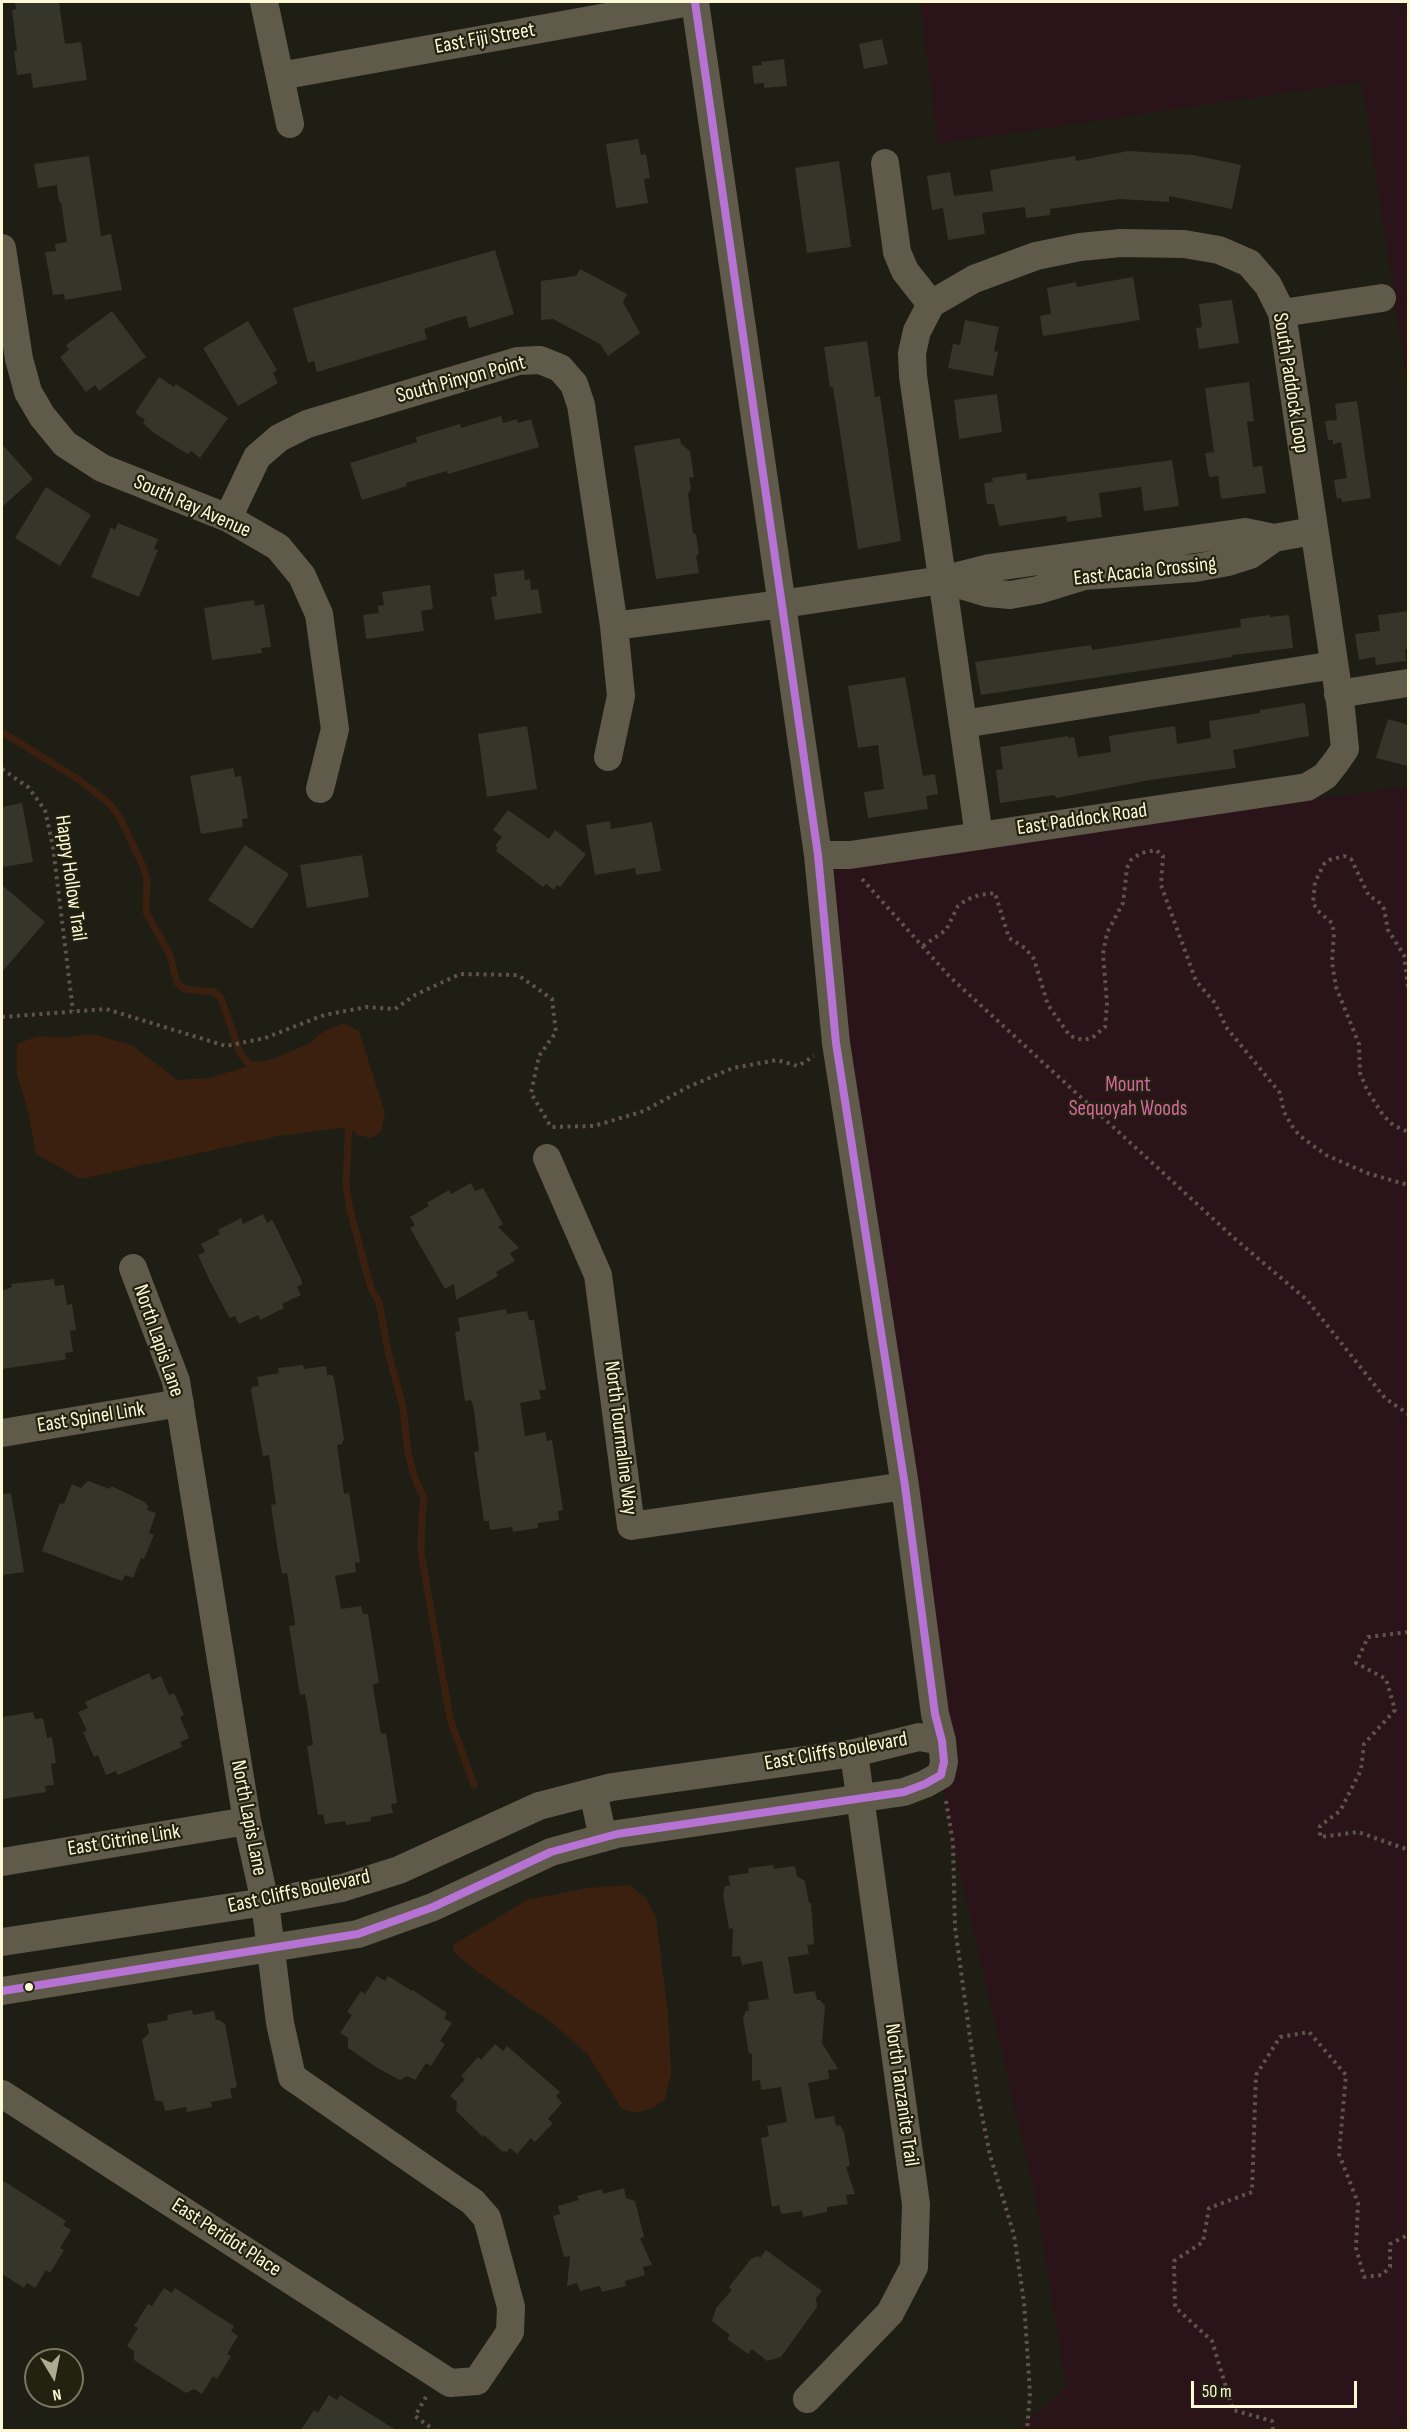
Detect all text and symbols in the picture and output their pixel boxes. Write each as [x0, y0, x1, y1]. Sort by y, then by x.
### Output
street label: East Fiji Street [433, 18, 537, 60]
street label: South Paddock Loop [1266, 311, 1314, 455]
street label: South Pinyon Point [394, 351, 528, 409]
street label: South Ray Avenue [130, 470, 254, 544]
street label: East Acacia Crossing [1072, 552, 1218, 592]
street label: East Paddock Road [1015, 798, 1149, 842]
street label: Happy Hollow Trail [49, 813, 91, 943]
park label: Mount Sequoyah Woods [1069, 1073, 1187, 1123]
street label: North Lapis Lane [127, 1282, 189, 1400]
street label: North Tourmaline Way [598, 1360, 642, 1516]
street label: East Spinel Link [35, 1397, 147, 1439]
street label: East Cliffs Boulevard [763, 1727, 909, 1777]
street label: North Lapis Lane [224, 1758, 272, 1878]
street label: East Citrine Link [66, 1820, 182, 1862]
street label: East Cliffs Boulevard [226, 1865, 372, 1919]
unlabelled marker [23, 1981, 35, 1993]
street label: North Tanzanite Trail [879, 2022, 923, 2168]
street label: East Peridot Place [166, 2193, 286, 2283]
north arrow [24, 2348, 84, 2408]
scale bar [1194, 2369, 1360, 2407]
text: 50 m [1202, 2381, 1232, 2402]
text: N [51, 2384, 63, 2404]

